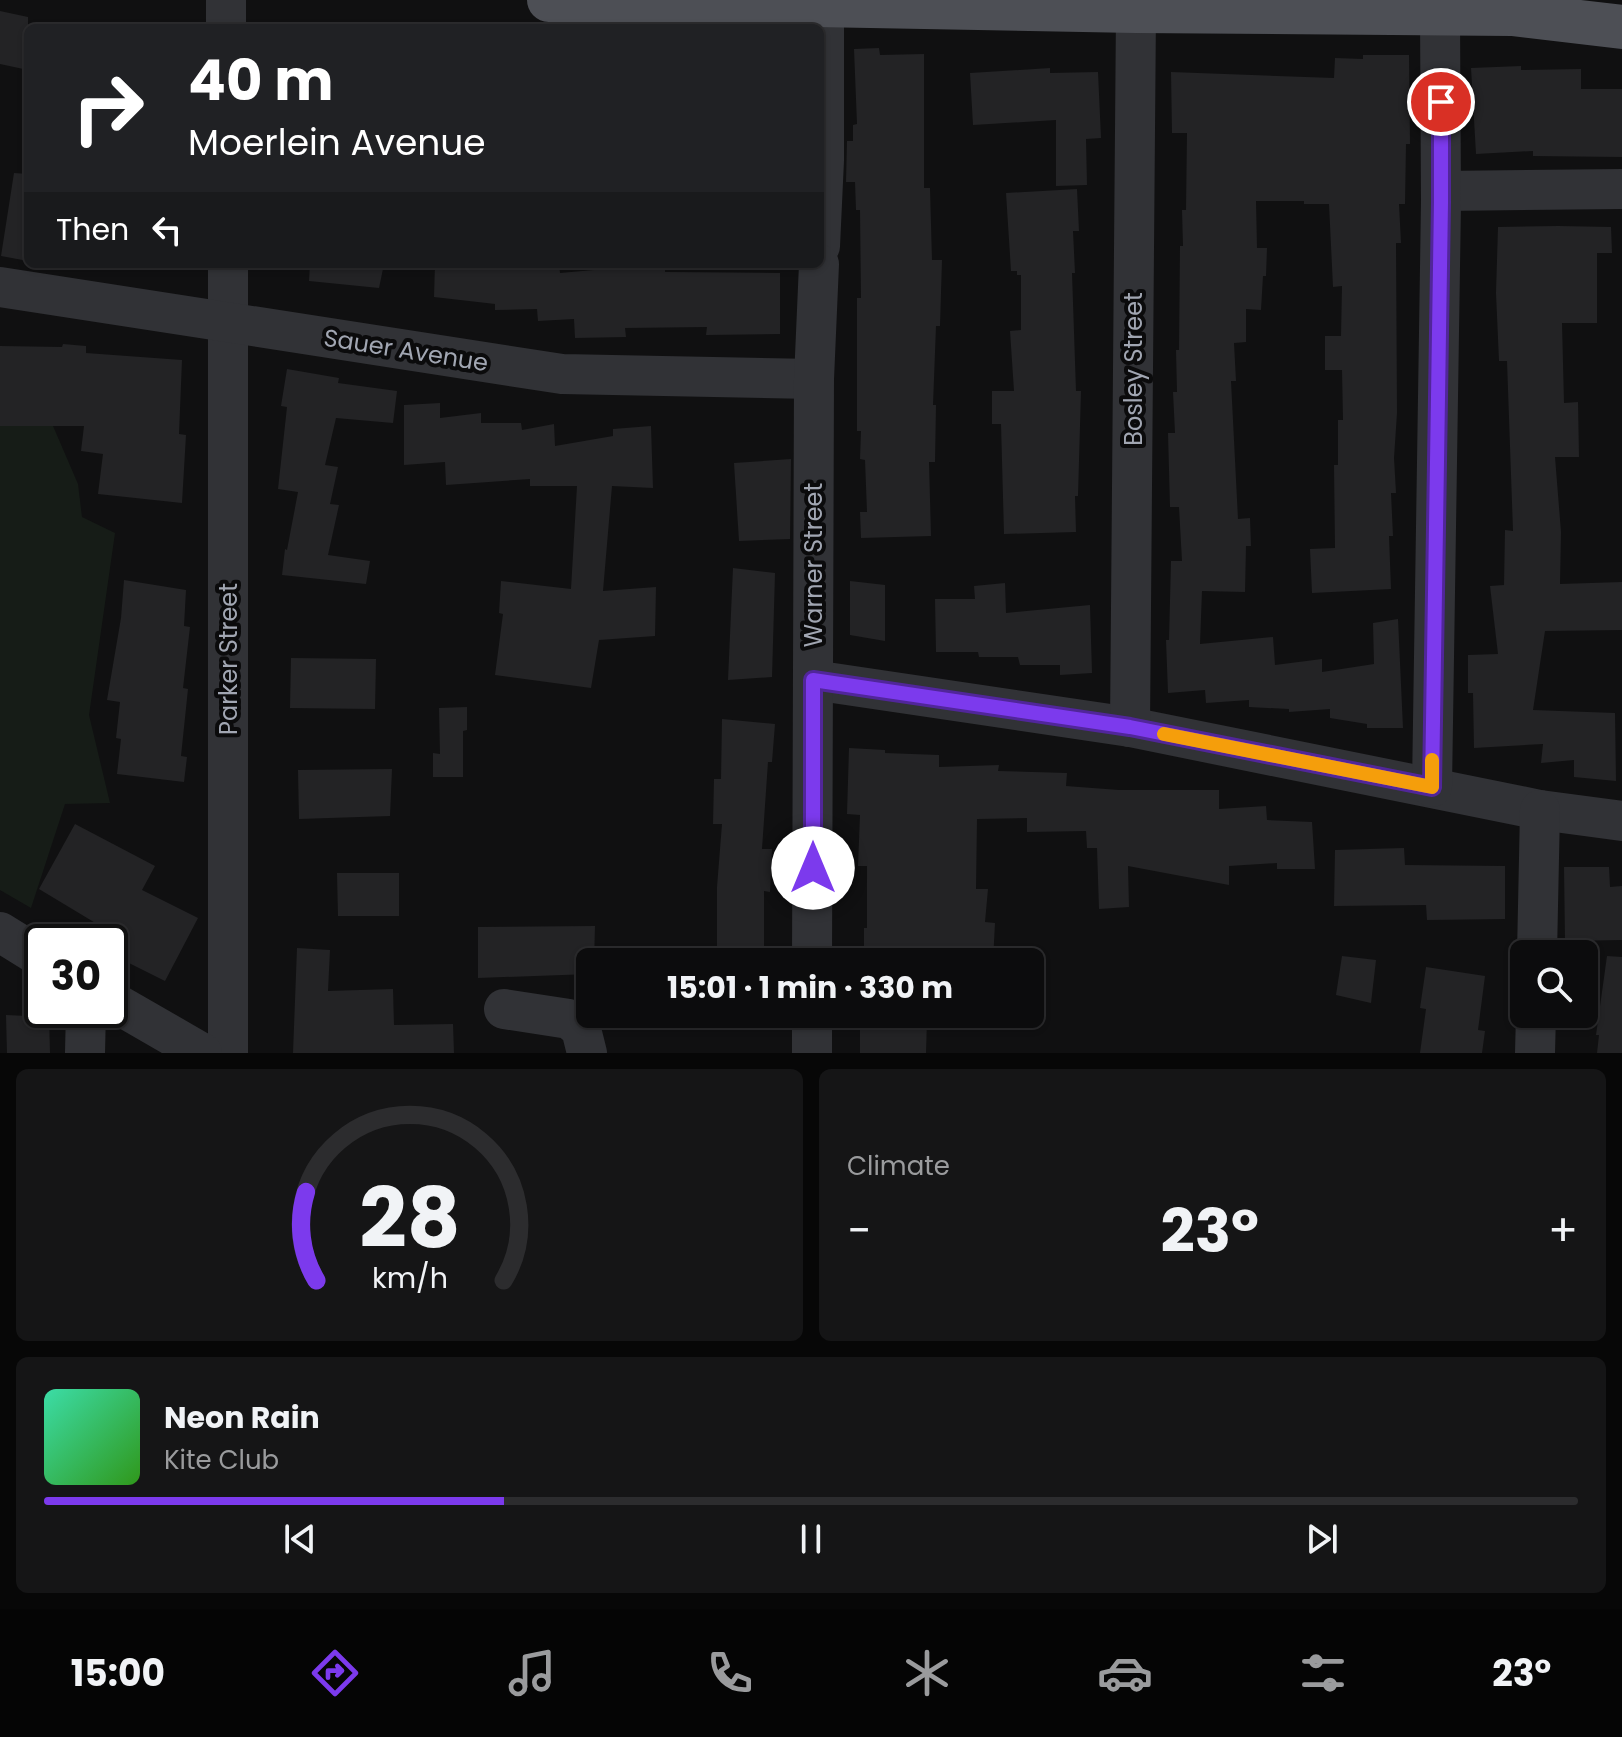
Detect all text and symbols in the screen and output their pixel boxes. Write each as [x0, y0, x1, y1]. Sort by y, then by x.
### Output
text: 40 m [188, 41, 334, 120]
icon: right [56, 56, 160, 160]
pin [1407, 68, 1475, 136]
icon: arrive [1419, 80, 1463, 124]
text: Moerlein Avenue [188, 117, 486, 168]
text: Then [56, 208, 129, 251]
icon: left [145, 208, 189, 252]
street label: Bosley Street [1117, 292, 1150, 446]
street label: Sauer Avenue [321, 321, 491, 379]
street label: Warner Street [797, 483, 830, 647]
street label: Parker Street [212, 583, 245, 735]
position arrow [771, 826, 855, 910]
speed limit sign: 30 [24, 924, 128, 1028]
map controls [1510, 940, 1598, 1028]
button: search [1510, 940, 1598, 1028]
text: 15:01 · 1 min · 330 m [667, 966, 953, 1009]
text: Climate [847, 1148, 950, 1184]
text: 28 [359, 1160, 460, 1276]
text: 23° [1160, 1189, 1259, 1273]
text: − [847, 1200, 871, 1261]
text: + [1548, 1200, 1578, 1261]
text: km/h [371, 1258, 448, 1298]
text: Neon Rain [164, 1396, 320, 1439]
text: Kite Club [164, 1442, 279, 1478]
icon: previous [278, 1517, 322, 1561]
icon: pause [789, 1517, 833, 1561]
icon: next [1300, 1517, 1344, 1561]
icon: directions [307, 1645, 363, 1701]
icon: music [504, 1645, 560, 1701]
icon: phone [702, 1645, 758, 1701]
icon: climate [899, 1645, 955, 1701]
icon: car [1097, 1645, 1153, 1701]
icon: filters [1295, 1645, 1351, 1701]
text: 15:00 [71, 1648, 165, 1699]
text: 23° [1492, 1648, 1551, 1699]

